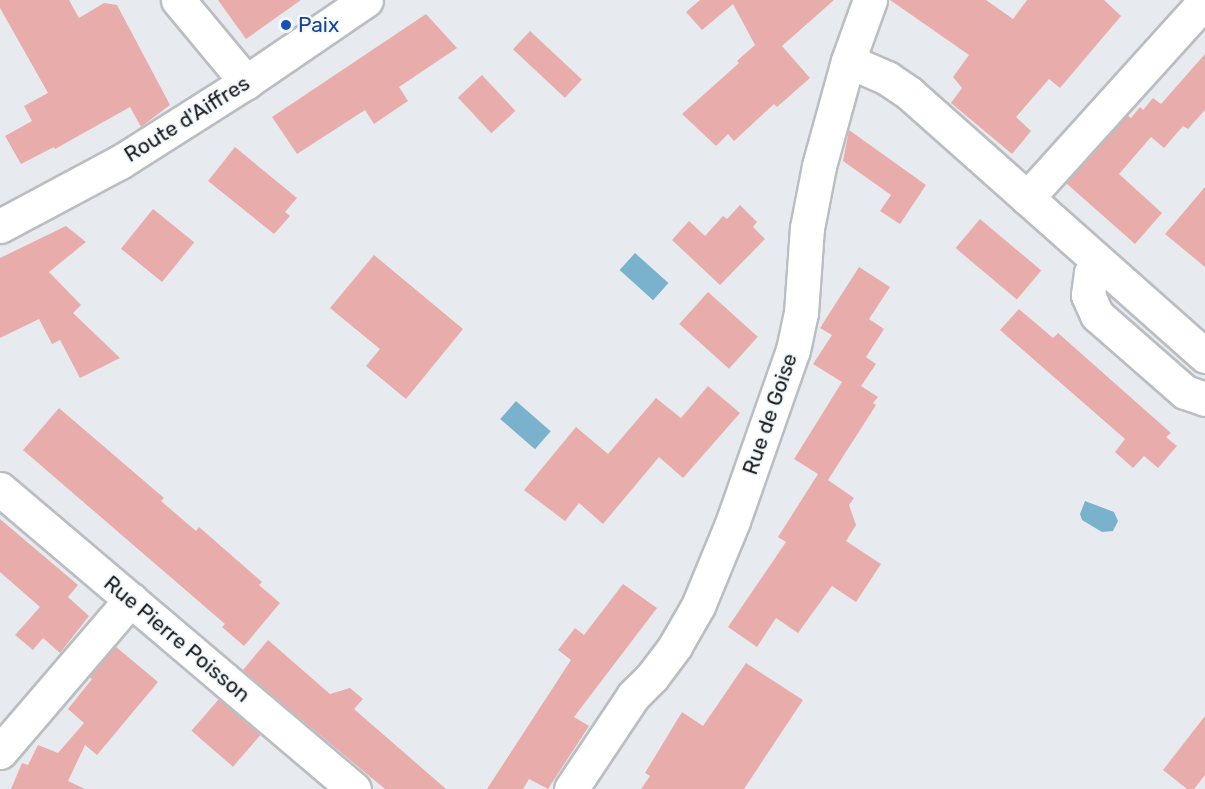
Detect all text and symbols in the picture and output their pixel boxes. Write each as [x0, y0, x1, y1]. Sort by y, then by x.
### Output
place label: Paix [298, 12, 339, 38]
marker: Paix [279, 18, 293, 32]
street label: Route d'Aiffres [120, 70, 254, 168]
street label: Rue de Goise [737, 350, 803, 478]
street label: Rue Pierre Poisson [99, 571, 255, 707]

